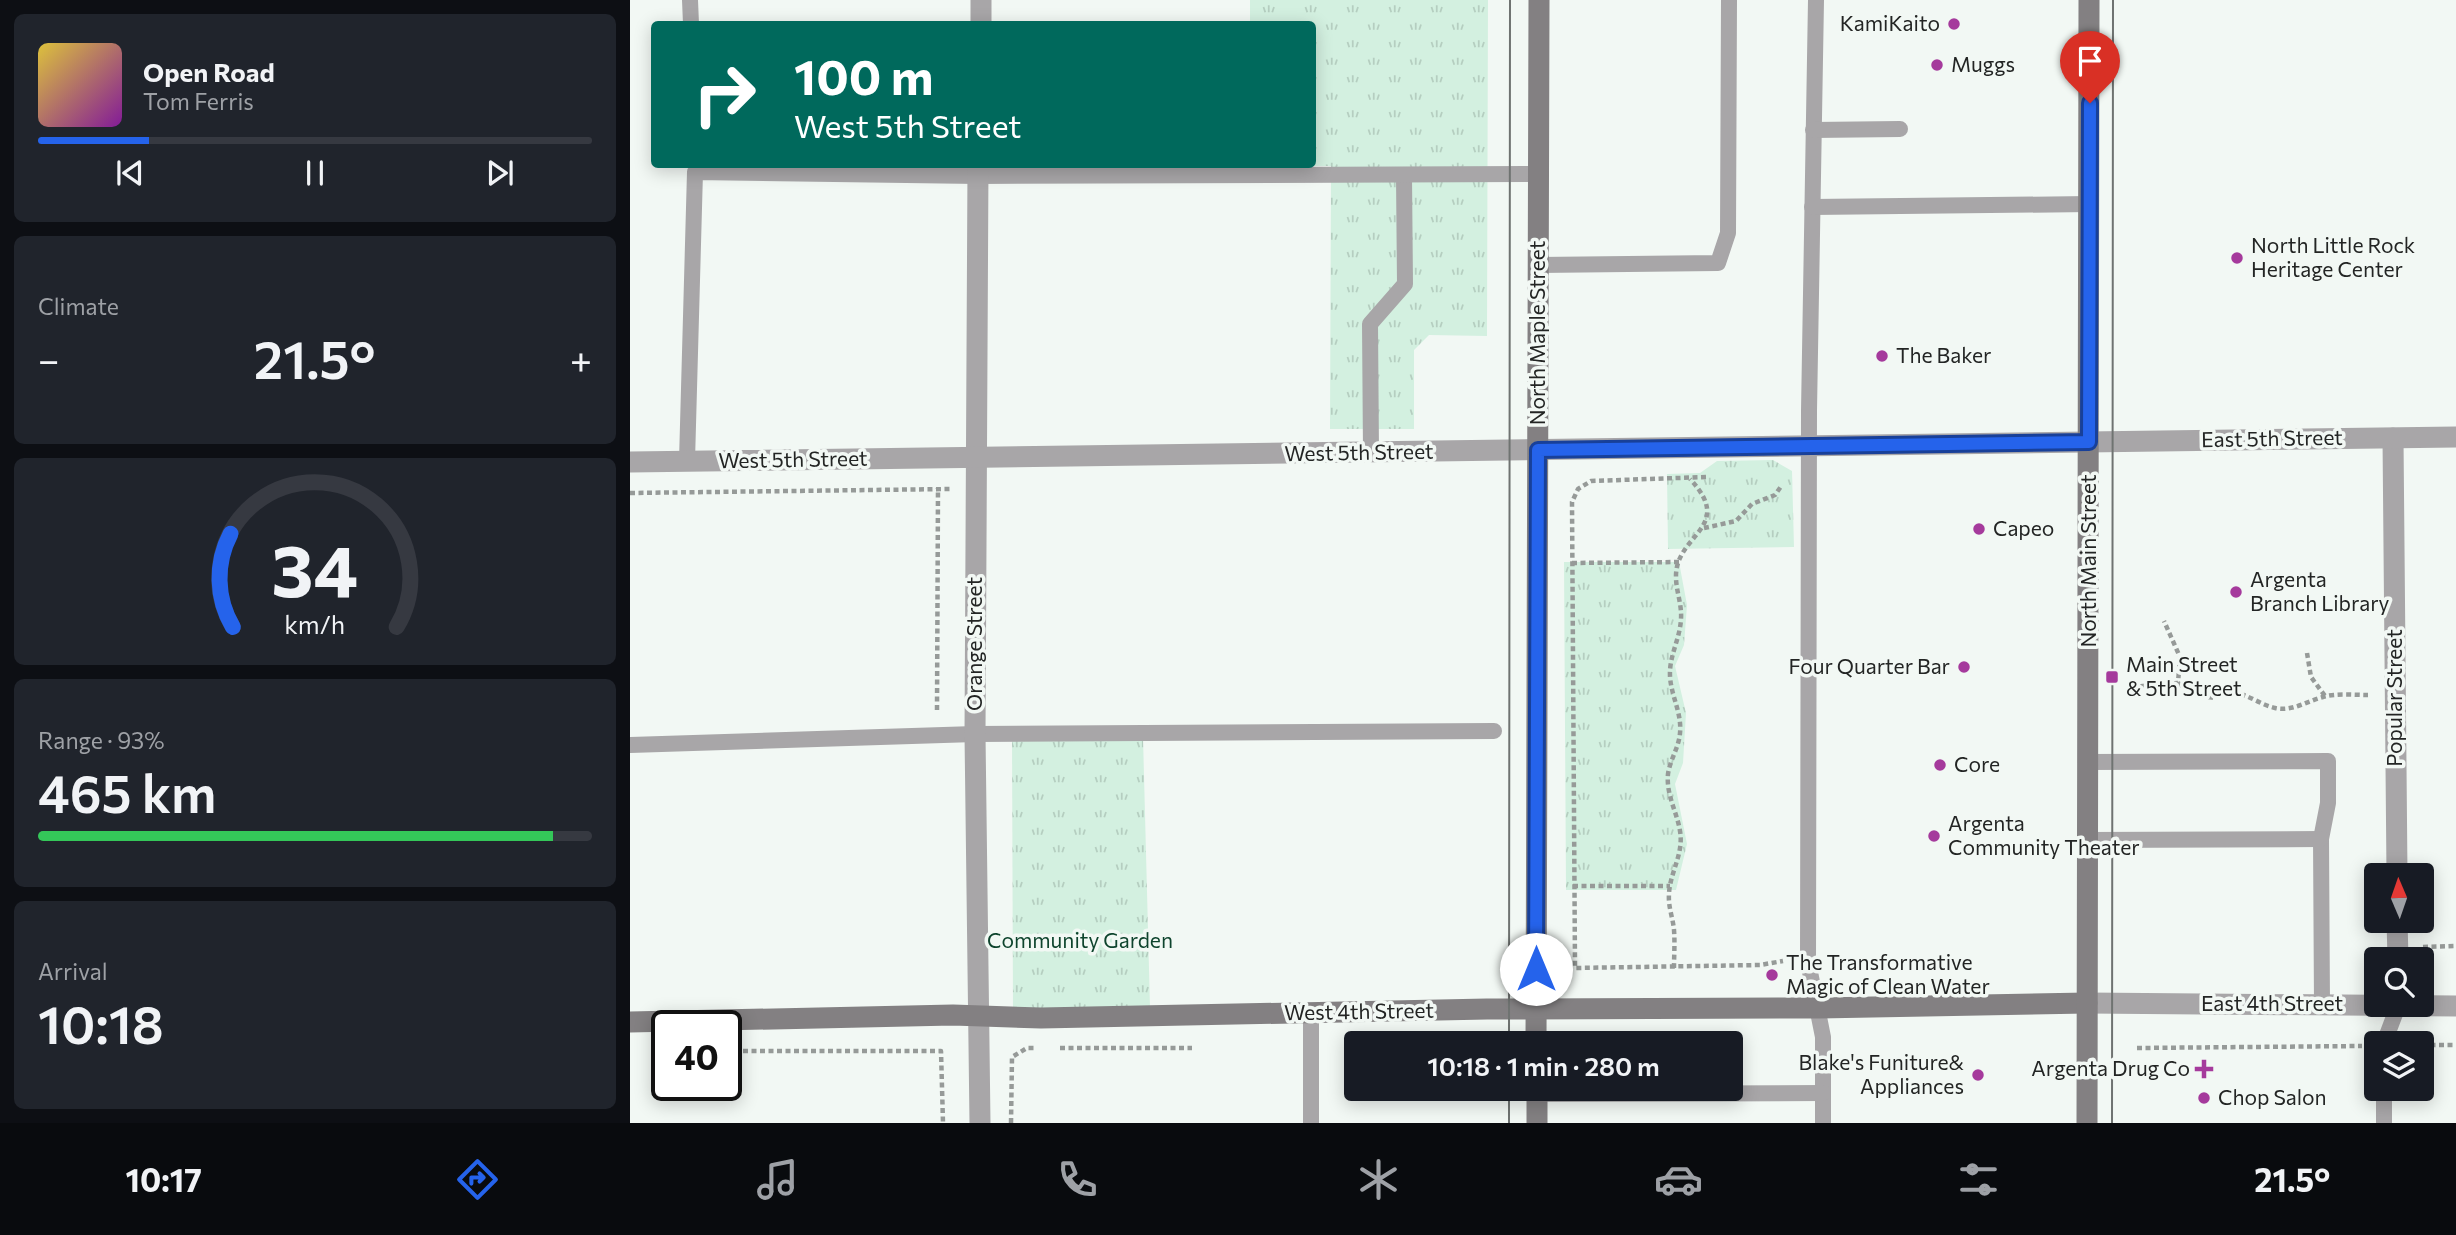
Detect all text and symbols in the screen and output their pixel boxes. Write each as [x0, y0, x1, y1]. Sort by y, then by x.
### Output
place label: KamiKaito [1840, 10, 1940, 35]
marker: KamiKaito [1946, 16, 1962, 32]
pin [2060, 31, 2120, 103]
icon: arrive [2071, 42, 2109, 80]
text: 100 m [794, 45, 933, 105]
icon: right [679, 49, 770, 140]
place label: Muggs [1951, 51, 2015, 76]
text: Open Road [143, 56, 275, 87]
marker: Muggs [1929, 57, 1945, 73]
text: Tom Ferris [143, 87, 254, 115]
text: West 5th Street [794, 105, 1021, 145]
icon: previous [111, 154, 149, 192]
icon: pause [296, 154, 334, 192]
icon: next [481, 154, 519, 192]
place label: North Little Rock Heritage Center [2251, 232, 2415, 281]
street label: North Maple Street [1524, 241, 1549, 425]
marker: North Little Rock Heritage Center [2229, 250, 2245, 266]
text: Climate [38, 292, 119, 320]
text: 21.5° [254, 326, 375, 390]
text: − [38, 335, 60, 382]
text: + [570, 335, 592, 382]
place label: The Baker [1896, 342, 1992, 367]
marker: The Baker [1874, 348, 1890, 364]
street label: East 5th Street [2201, 424, 2343, 451]
street label: West 5th Street [1284, 438, 1434, 465]
street label: West 5th Street [718, 445, 868, 472]
street label: North Main Street [2075, 474, 2100, 648]
place label: Capeo [1993, 515, 2054, 540]
marker: Capeo [1971, 521, 1987, 537]
text: 34 [271, 524, 359, 613]
place label: Argenta Branch Library [2250, 566, 2390, 615]
street label: Orange Street [961, 577, 986, 711]
marker: Argenta Branch Library [2228, 584, 2244, 600]
text: km/h [285, 609, 345, 639]
street label: Popular Street [2381, 629, 2406, 767]
place label: Main Street & 5th Street [2126, 651, 2242, 700]
place label: Four Quarter Bar [1789, 653, 1950, 678]
marker: Four Quarter Bar [1956, 659, 1972, 675]
marker: Main Street & 5th Street [2104, 669, 2120, 685]
text: Range · 93% [38, 726, 164, 754]
place label: Core [1954, 751, 2000, 776]
marker: Core [1932, 757, 1948, 773]
text: 465 km [38, 760, 216, 824]
place label: Argenta Community Theater [1948, 810, 2140, 859]
marker: Argenta Community Theater [1926, 828, 1942, 844]
north arrow [2364, 863, 2434, 933]
map controls [2364, 863, 2434, 1101]
park label: Community Garden [987, 927, 1173, 952]
position arrow [1499, 932, 1573, 1006]
button: search [2364, 947, 2434, 1017]
place label: The Transformative Magic of Clean Water [1786, 949, 1990, 998]
text: Arrival [38, 957, 108, 985]
marker: The Transformative Magic of Clean Water [1764, 967, 1780, 983]
street label: East 4th Street [2201, 990, 2343, 1015]
text: 10:18 [38, 991, 164, 1055]
street label: West 4th Street [1284, 997, 1434, 1024]
speed limit sign: 40 [651, 1010, 742, 1101]
button: layers [2364, 1031, 2434, 1101]
place label: Blake's Funiture& Appliances [1799, 1049, 1965, 1098]
text: 10:18 · 1 min · 280 m [1427, 1050, 1660, 1081]
place label: Argenta Drug Co [2031, 1055, 2190, 1080]
marker: Argenta Drug Co [2196, 1061, 2212, 1077]
marker: Blake's Funiture& Appliances [1970, 1067, 1986, 1083]
place label: Chop Salon [2218, 1084, 2327, 1109]
marker: Chop Salon [2196, 1090, 2212, 1106]
icon: directions [453, 1155, 502, 1204]
icon: music [753, 1155, 802, 1204]
icon: phone [1053, 1155, 1102, 1204]
icon: climate [1354, 1155, 1403, 1204]
icon: car [1654, 1155, 1703, 1204]
icon: filters [1954, 1155, 2003, 1204]
text: 10:17 [126, 1159, 202, 1199]
text: 21.5° [2254, 1159, 2330, 1199]

